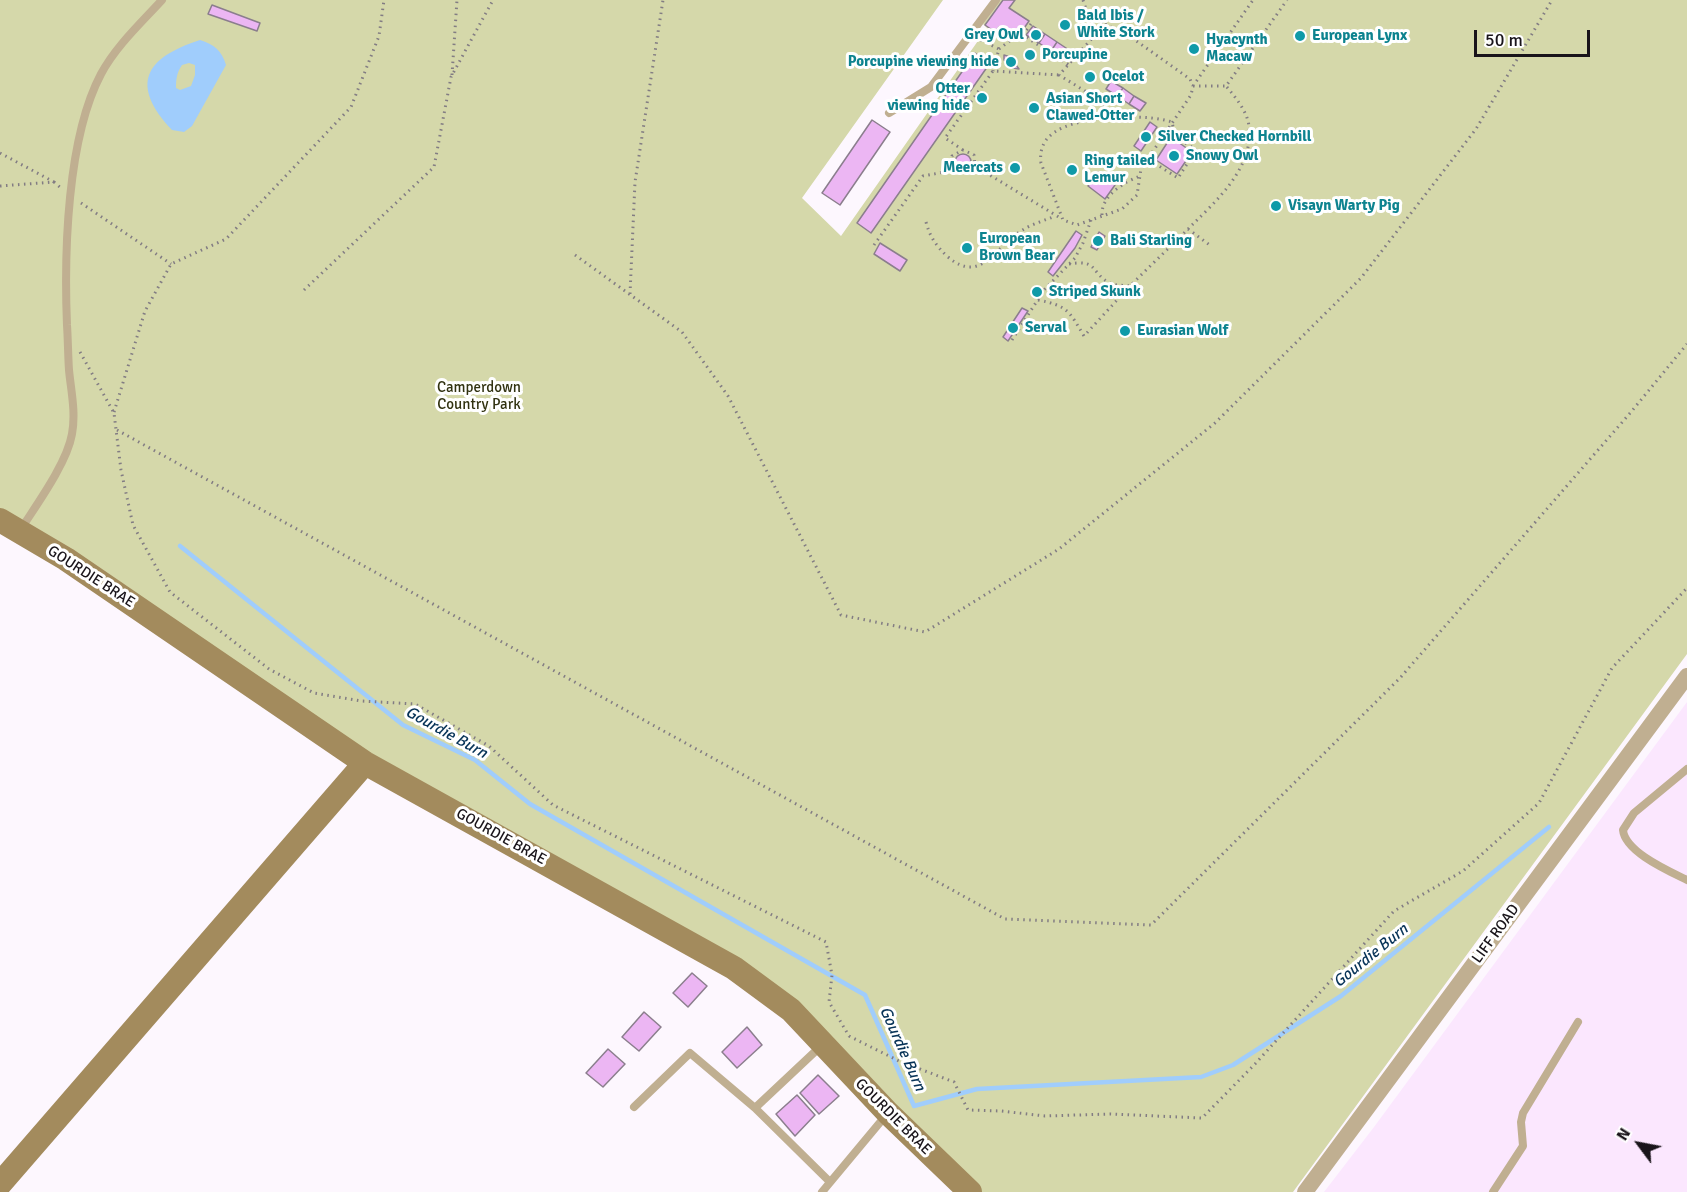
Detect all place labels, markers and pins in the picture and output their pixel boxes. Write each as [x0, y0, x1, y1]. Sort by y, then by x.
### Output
place label: Bald Ibis / White Stork [1077, 7, 1155, 42]
marker: Bald Ibis / White Stork [1058, 18, 1072, 32]
place label: Grey Owl [964, 26, 1024, 44]
place label: European Lynx [1312, 27, 1407, 45]
marker: Grey Owl [1029, 28, 1043, 42]
marker: European Lynx [1293, 29, 1307, 43]
place label: Hyacynth Macaw [1206, 31, 1268, 66]
marker: Hyacynth Macaw [1187, 42, 1201, 56]
place label: Porcupine [1042, 46, 1108, 64]
marker: Porcupine [1023, 48, 1037, 62]
place label: Porcupine viewing hide [848, 53, 999, 71]
marker: Porcupine viewing hide [1004, 55, 1018, 69]
place label: Ocelot [1102, 68, 1144, 86]
marker: Ocelot [1083, 70, 1097, 84]
place label: Otter viewing hide [888, 80, 970, 115]
place label: Asian Short Clawed-Otter [1046, 90, 1134, 125]
marker: Otter viewing hide [975, 91, 989, 105]
marker: Asian Short Clawed-Otter [1027, 101, 1041, 115]
place label: Silver Checked Hornbill [1158, 128, 1311, 146]
marker: Silver Checked Hornbill [1139, 130, 1153, 144]
place label: Snowy Owl [1186, 147, 1259, 165]
marker: Snowy Owl [1167, 149, 1181, 163]
place label: Ring tailed Lemur [1084, 152, 1155, 187]
place label: Meercats [943, 159, 1003, 177]
marker: Meercats [1008, 161, 1022, 175]
marker: Ring tailed Lemur [1065, 163, 1079, 177]
place label: Visayn Warty Pig [1288, 197, 1400, 215]
marker: Visayn Warty Pig [1269, 199, 1283, 213]
place label: European Brown Bear [979, 230, 1055, 265]
place label: Bali Starling [1110, 232, 1192, 250]
marker: Bali Starling [1091, 234, 1105, 248]
marker: European Brown Bear [960, 241, 974, 255]
place label: Striped Skunk [1049, 283, 1141, 301]
marker: Striped Skunk [1030, 285, 1044, 299]
place label: Serval [1025, 319, 1067, 337]
marker: Serval [1006, 321, 1020, 335]
place label: Eurasian Wolf [1137, 322, 1228, 340]
marker: Eurasian Wolf [1118, 324, 1132, 338]

